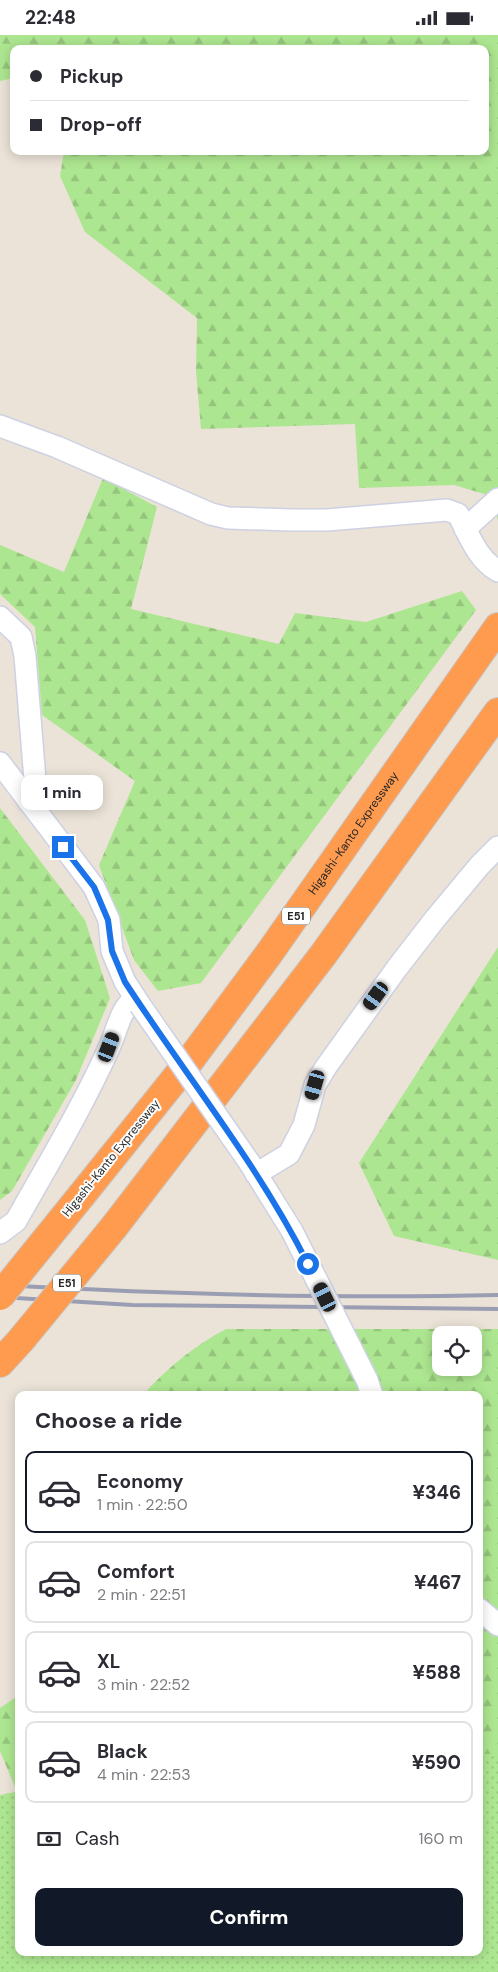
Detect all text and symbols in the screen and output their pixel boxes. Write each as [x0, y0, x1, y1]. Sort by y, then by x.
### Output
text: 22:48 [25, 5, 76, 30]
text: Pickup [60, 64, 124, 89]
text: Drop-off [60, 112, 142, 137]
street label: Higashi-Kanto Expressway [305, 768, 402, 898]
callout: 1 min [22, 775, 104, 809]
text: 1 min [42, 782, 82, 803]
route end [52, 836, 74, 858]
road number: E51 [282, 907, 310, 924]
car [361, 979, 390, 1013]
car [96, 1030, 121, 1064]
car [303, 1069, 326, 1101]
street label: Higashi-Kanto Expressway [59, 1096, 164, 1220]
route start [297, 1253, 319, 1275]
road number: E51 [53, 1275, 81, 1291]
car [311, 1280, 338, 1314]
map controls [432, 1326, 482, 1376]
button: locate [432, 1326, 482, 1376]
text: Choose a ride [35, 1406, 183, 1435]
text: Economy [97, 1469, 184, 1494]
icon: car [37, 1470, 82, 1515]
text: ¥346 [413, 1480, 461, 1505]
text: 1 min · 22:50 [97, 1494, 188, 1515]
text: Comfort [97, 1559, 175, 1584]
icon: car [37, 1560, 82, 1605]
text: ¥467 [414, 1570, 461, 1595]
text: 2 min · 22:51 [97, 1584, 186, 1605]
text: XL [97, 1649, 120, 1674]
icon: car [37, 1650, 82, 1695]
text: ¥588 [413, 1660, 461, 1685]
text: 3 min · 22:52 [97, 1674, 190, 1695]
text: Black [97, 1739, 148, 1764]
icon: car [37, 1740, 82, 1785]
text: ¥590 [412, 1750, 461, 1775]
text: 4 min · 22:53 [97, 1764, 191, 1785]
icon: cash [35, 1825, 63, 1853]
text: Cash [75, 1826, 119, 1851]
text: 160 m [419, 1828, 463, 1849]
button: Confirm [35, 1888, 463, 1946]

